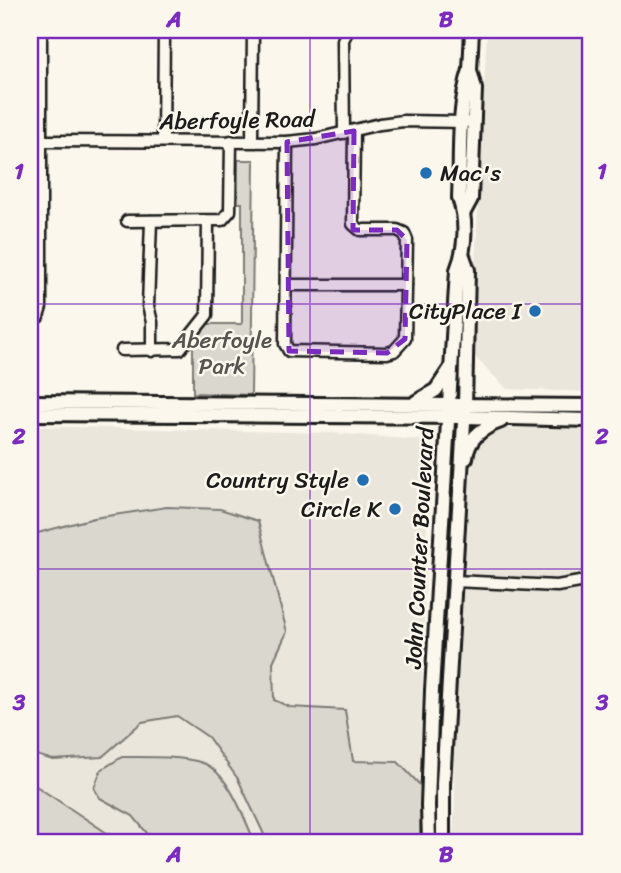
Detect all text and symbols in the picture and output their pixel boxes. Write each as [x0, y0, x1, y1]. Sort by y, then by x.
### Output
text: A [165, 0, 182, 40]
text: B [439, 0, 454, 40]
street label: Aberfoyle Road [158, 99, 317, 142]
text: 1 [14, 151, 24, 192]
text: 1 [597, 151, 607, 192]
place label: Mac's [440, 153, 501, 194]
marker: Mac's [418, 165, 434, 181]
place label: CityPlace I [409, 291, 523, 332]
marker: CityPlace I [527, 303, 543, 319]
park label: Aberfoyle Park [171, 320, 272, 387]
text: 2 [11, 416, 26, 457]
text: 2 [594, 416, 609, 457]
street label: John Counter Boulevard [393, 424, 446, 671]
place label: Country Style [206, 460, 349, 501]
marker: Country Style [355, 472, 371, 488]
place label: Circle K [301, 489, 382, 530]
marker: Circle K [387, 501, 403, 517]
text: 3 [12, 682, 26, 723]
text: 3 [595, 682, 609, 723]
text: A [165, 834, 182, 873]
text: B [439, 834, 454, 873]

